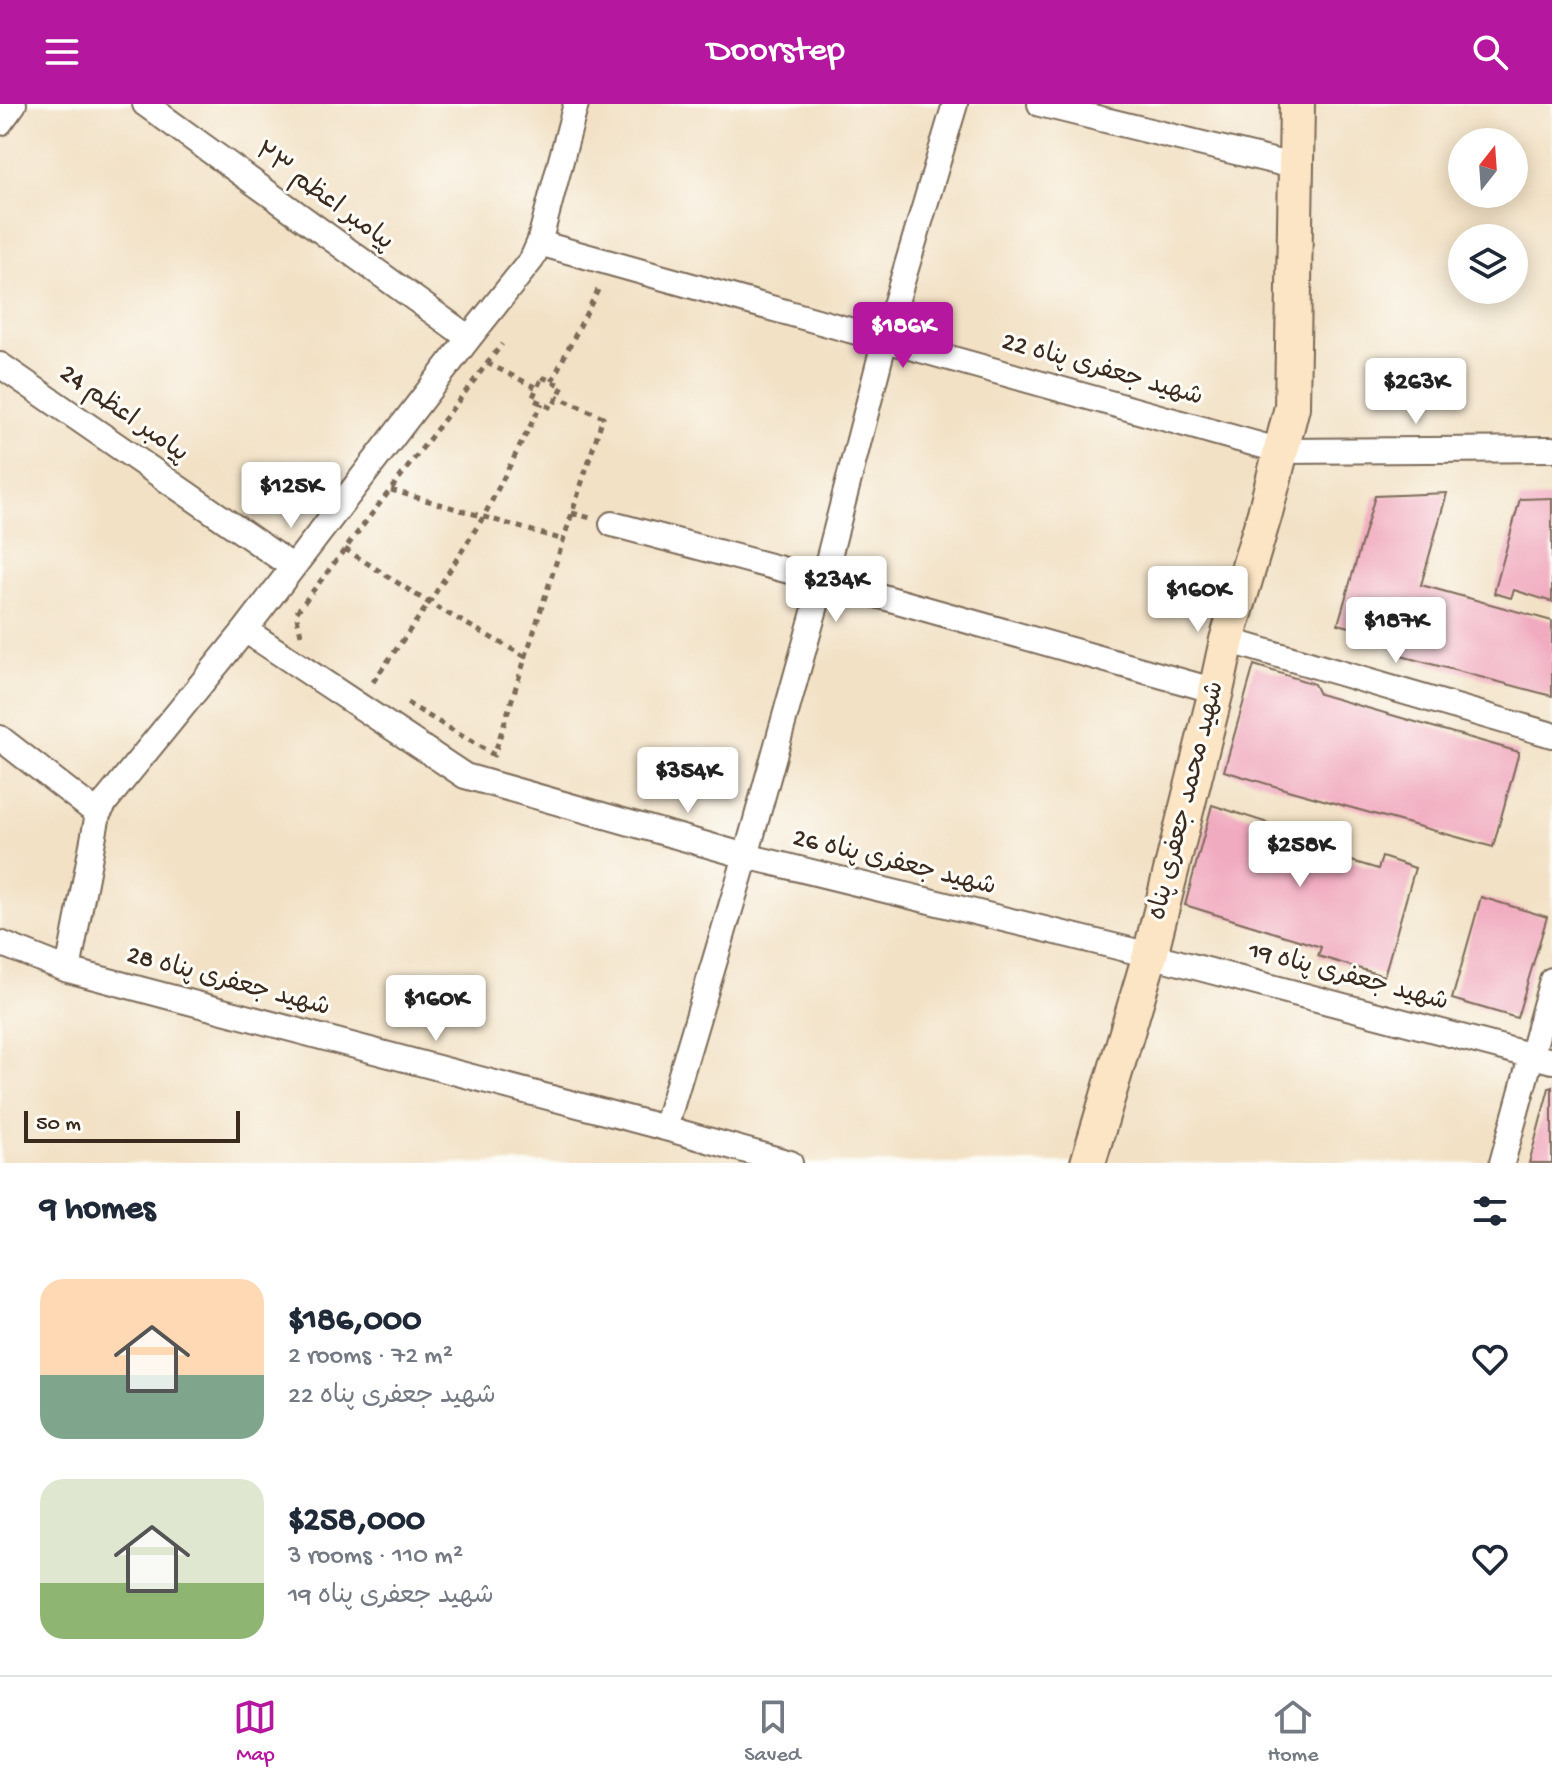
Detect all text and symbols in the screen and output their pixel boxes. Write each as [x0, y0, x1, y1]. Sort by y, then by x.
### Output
icon: menu [40, 30, 84, 74]
icon: search [1468, 30, 1512, 74]
text: Doorstep [707, 31, 845, 74]
north arrow [1448, 128, 1528, 208]
map controls [1448, 128, 1528, 304]
street label: پیامبر اعظم ۲۳ [247, 137, 399, 259]
button: layers [1448, 224, 1528, 304]
pin: $186K [847, 302, 959, 370]
text: $186K [871, 312, 935, 343]
street label: شهید جعفری پناه 22 [998, 327, 1206, 415]
pin: $263K [1360, 358, 1472, 426]
street label: پیامبر اعظم 24 [52, 359, 194, 471]
text: $263K [1383, 368, 1449, 399]
pin: $125K [235, 462, 347, 530]
text: $125K [260, 472, 322, 503]
pin: $234K [780, 556, 892, 624]
text: $234K [804, 566, 868, 597]
pin: $160K [1142, 566, 1254, 634]
text: $160K [1166, 576, 1230, 607]
pin: $187K [1340, 597, 1452, 665]
text: $187K [1364, 607, 1428, 638]
street label: شهید محمد جعفری پناه [1143, 678, 1233, 924]
pin: $354K [632, 747, 744, 815]
text: $354K [655, 757, 721, 788]
pin: $258K [1244, 821, 1356, 889]
street label: شهید جعفری پناه 26 [789, 824, 999, 904]
text: $258K [1267, 831, 1333, 862]
street label: شهید جعفری پناه 19 [1244, 936, 1451, 1020]
street label: شهید جعفری پناه 28 [123, 941, 333, 1025]
pin: $160K [380, 975, 492, 1043]
text: $160K [404, 985, 468, 1016]
scale bar [24, 1107, 240, 1143]
text: 50 m [36, 1112, 81, 1138]
icon: filters [1468, 1189, 1512, 1233]
text: 9 homes [40, 1191, 155, 1231]
text: $186,000 [288, 1302, 421, 1342]
icon: home [104, 1311, 200, 1407]
icon: heart [1468, 1337, 1512, 1381]
text: 2 rooms · 72 m² [288, 1342, 453, 1373]
text: شهید جعفری پناه 22 [288, 1382, 496, 1413]
text: $258,000 [288, 1502, 425, 1542]
icon: home [104, 1511, 200, 1607]
icon: heart [1468, 1537, 1512, 1581]
text: 3 rooms · 110 m² [288, 1542, 463, 1573]
text: شهید جعفری پناه 19 [288, 1582, 494, 1613]
tab: Map [233, 1695, 277, 1769]
tab: Saved [744, 1695, 801, 1769]
tab: Home [1268, 1695, 1319, 1769]

